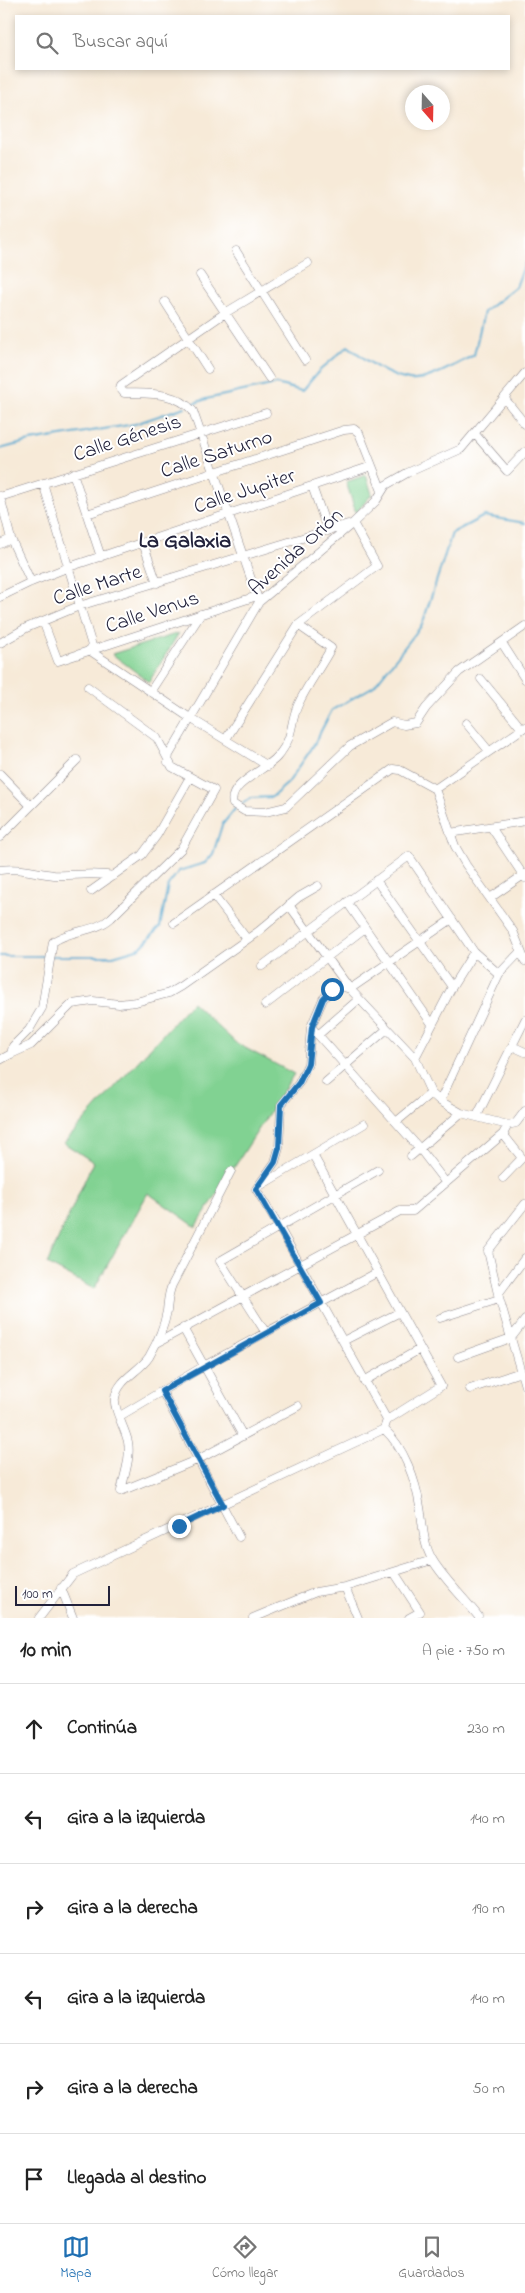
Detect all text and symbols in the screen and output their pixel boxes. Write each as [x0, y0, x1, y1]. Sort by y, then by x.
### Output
search box [15, 15, 510, 70]
icon: search [33, 29, 61, 57]
text: Buscar aquí [73, 29, 168, 56]
north arrow [405, 85, 450, 130]
street label: Calle Génesis [70, 407, 186, 470]
street label: Calle Saturno [157, 423, 277, 487]
street label: Calle Jupiter [190, 461, 300, 522]
street label: Avenida Orión [242, 502, 351, 603]
district label: La Galaxia [139, 526, 231, 558]
street label: Calle Marte [49, 557, 146, 614]
street label: Calle Venus [102, 584, 203, 642]
route start [321, 978, 344, 1001]
route end [168, 1515, 191, 1538]
scale bar [15, 1583, 110, 1606]
text: 100 m [22, 1584, 53, 1605]
text: 10 min [20, 1636, 71, 1666]
text: A pie · 750 m [422, 1639, 505, 1663]
icon: ahead [20, 1715, 48, 1743]
text: Continúa [67, 1715, 137, 1742]
text: 230 m [467, 1717, 505, 1741]
icon: left [20, 1805, 48, 1833]
text: Gira a la izquierda [67, 1805, 205, 1832]
text: 140 m [470, 1807, 505, 1831]
icon: right [20, 1895, 48, 1923]
text: Gira a la derecha [67, 1895, 198, 1922]
text: 190 m [472, 1897, 505, 1921]
icon: left [20, 1985, 48, 2013]
text: Gira a la izquierda [67, 1985, 205, 2012]
text: 140 m [470, 1987, 505, 2011]
icon: right [20, 2075, 48, 2103]
text: Gira a la derecha [67, 2075, 198, 2102]
text: 50 m [473, 2077, 505, 2101]
icon: arrive [20, 2165, 48, 2193]
text: Llegada al destino [67, 2165, 206, 2192]
tab: Mapa [60, 2233, 92, 2284]
tab: Cómo llegar [212, 2233, 278, 2284]
tab: Guardados [398, 2233, 465, 2284]

